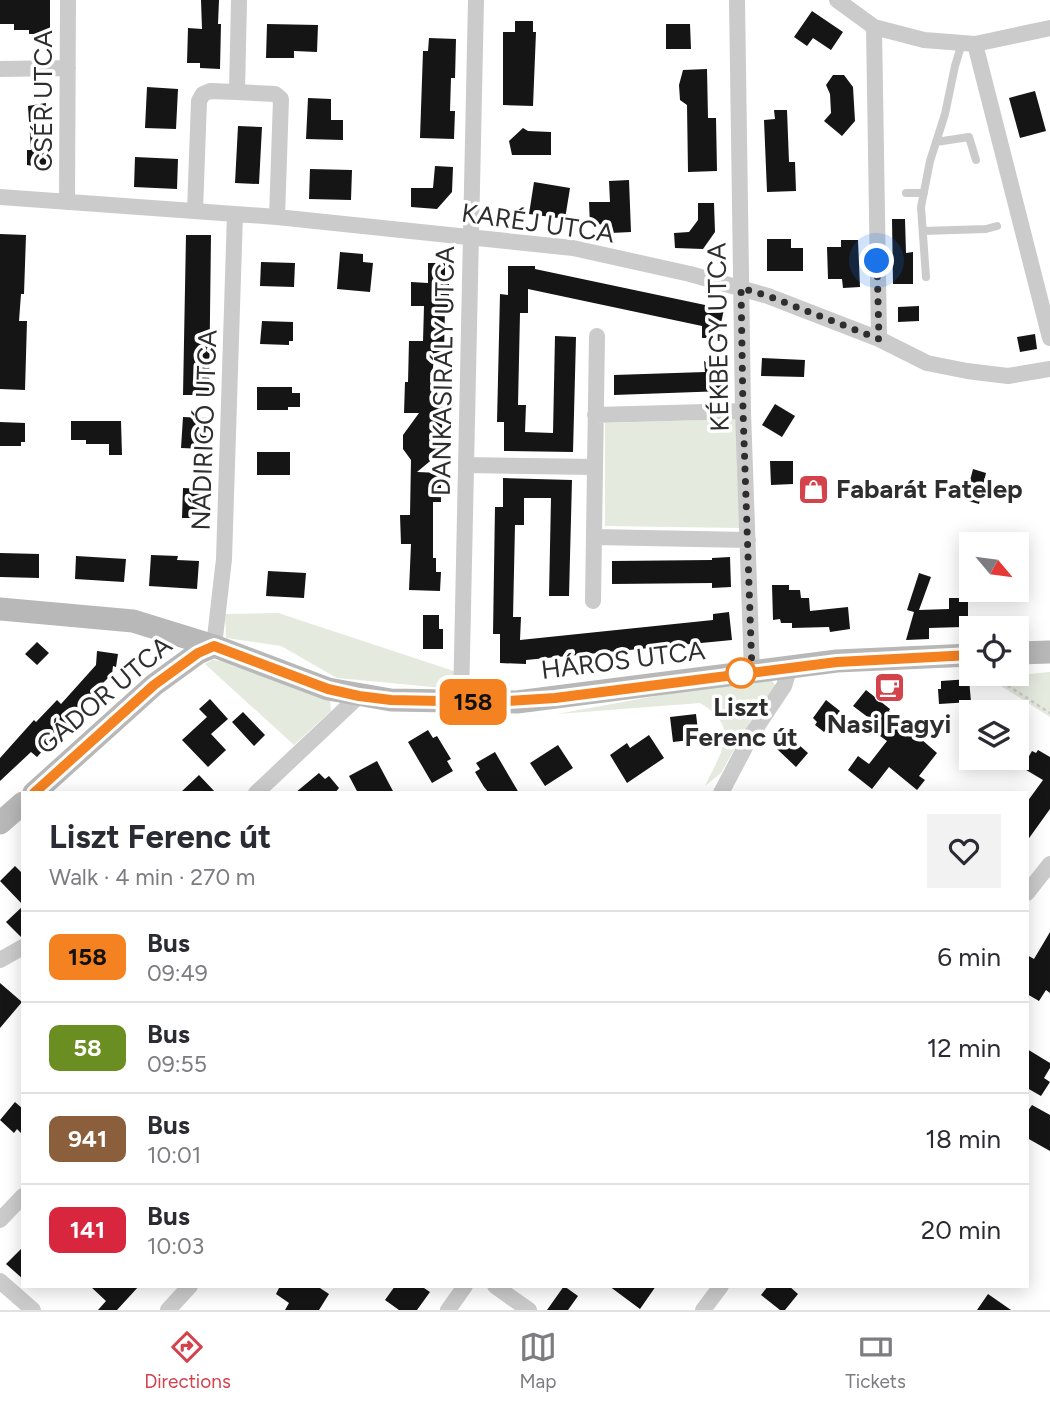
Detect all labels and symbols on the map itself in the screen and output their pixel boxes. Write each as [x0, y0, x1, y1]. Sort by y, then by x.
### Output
street label: CSÉR UTCA [27, 30, 59, 172]
street label: KARÉJ UTCA [460, 196, 617, 250]
street label: KÉKBEGY UTCA [700, 242, 736, 432]
your location [859, 243, 894, 278]
street label: DANKASIRÁLY UTCA [425, 245, 461, 496]
street label: NÁDIRIGÓ UTCA [184, 329, 224, 531]
shop icon: Fabarát Fatelep [796, 472, 830, 506]
place label: Fabarát Fatelep [836, 473, 1023, 505]
north arrow [959, 532, 1029, 602]
street label: GÁDOR UTCA [30, 629, 179, 761]
street label: HÁROS UTCA [539, 634, 707, 686]
marker: Liszt Ferenc út [726, 658, 756, 688]
cafe icon: Nasi Fagyi [872, 671, 906, 705]
line badge: 158 [433, 679, 513, 725]
place label: Liszt Ferenc út [684, 691, 798, 753]
place label: Nasi Fagyi [827, 708, 951, 740]

